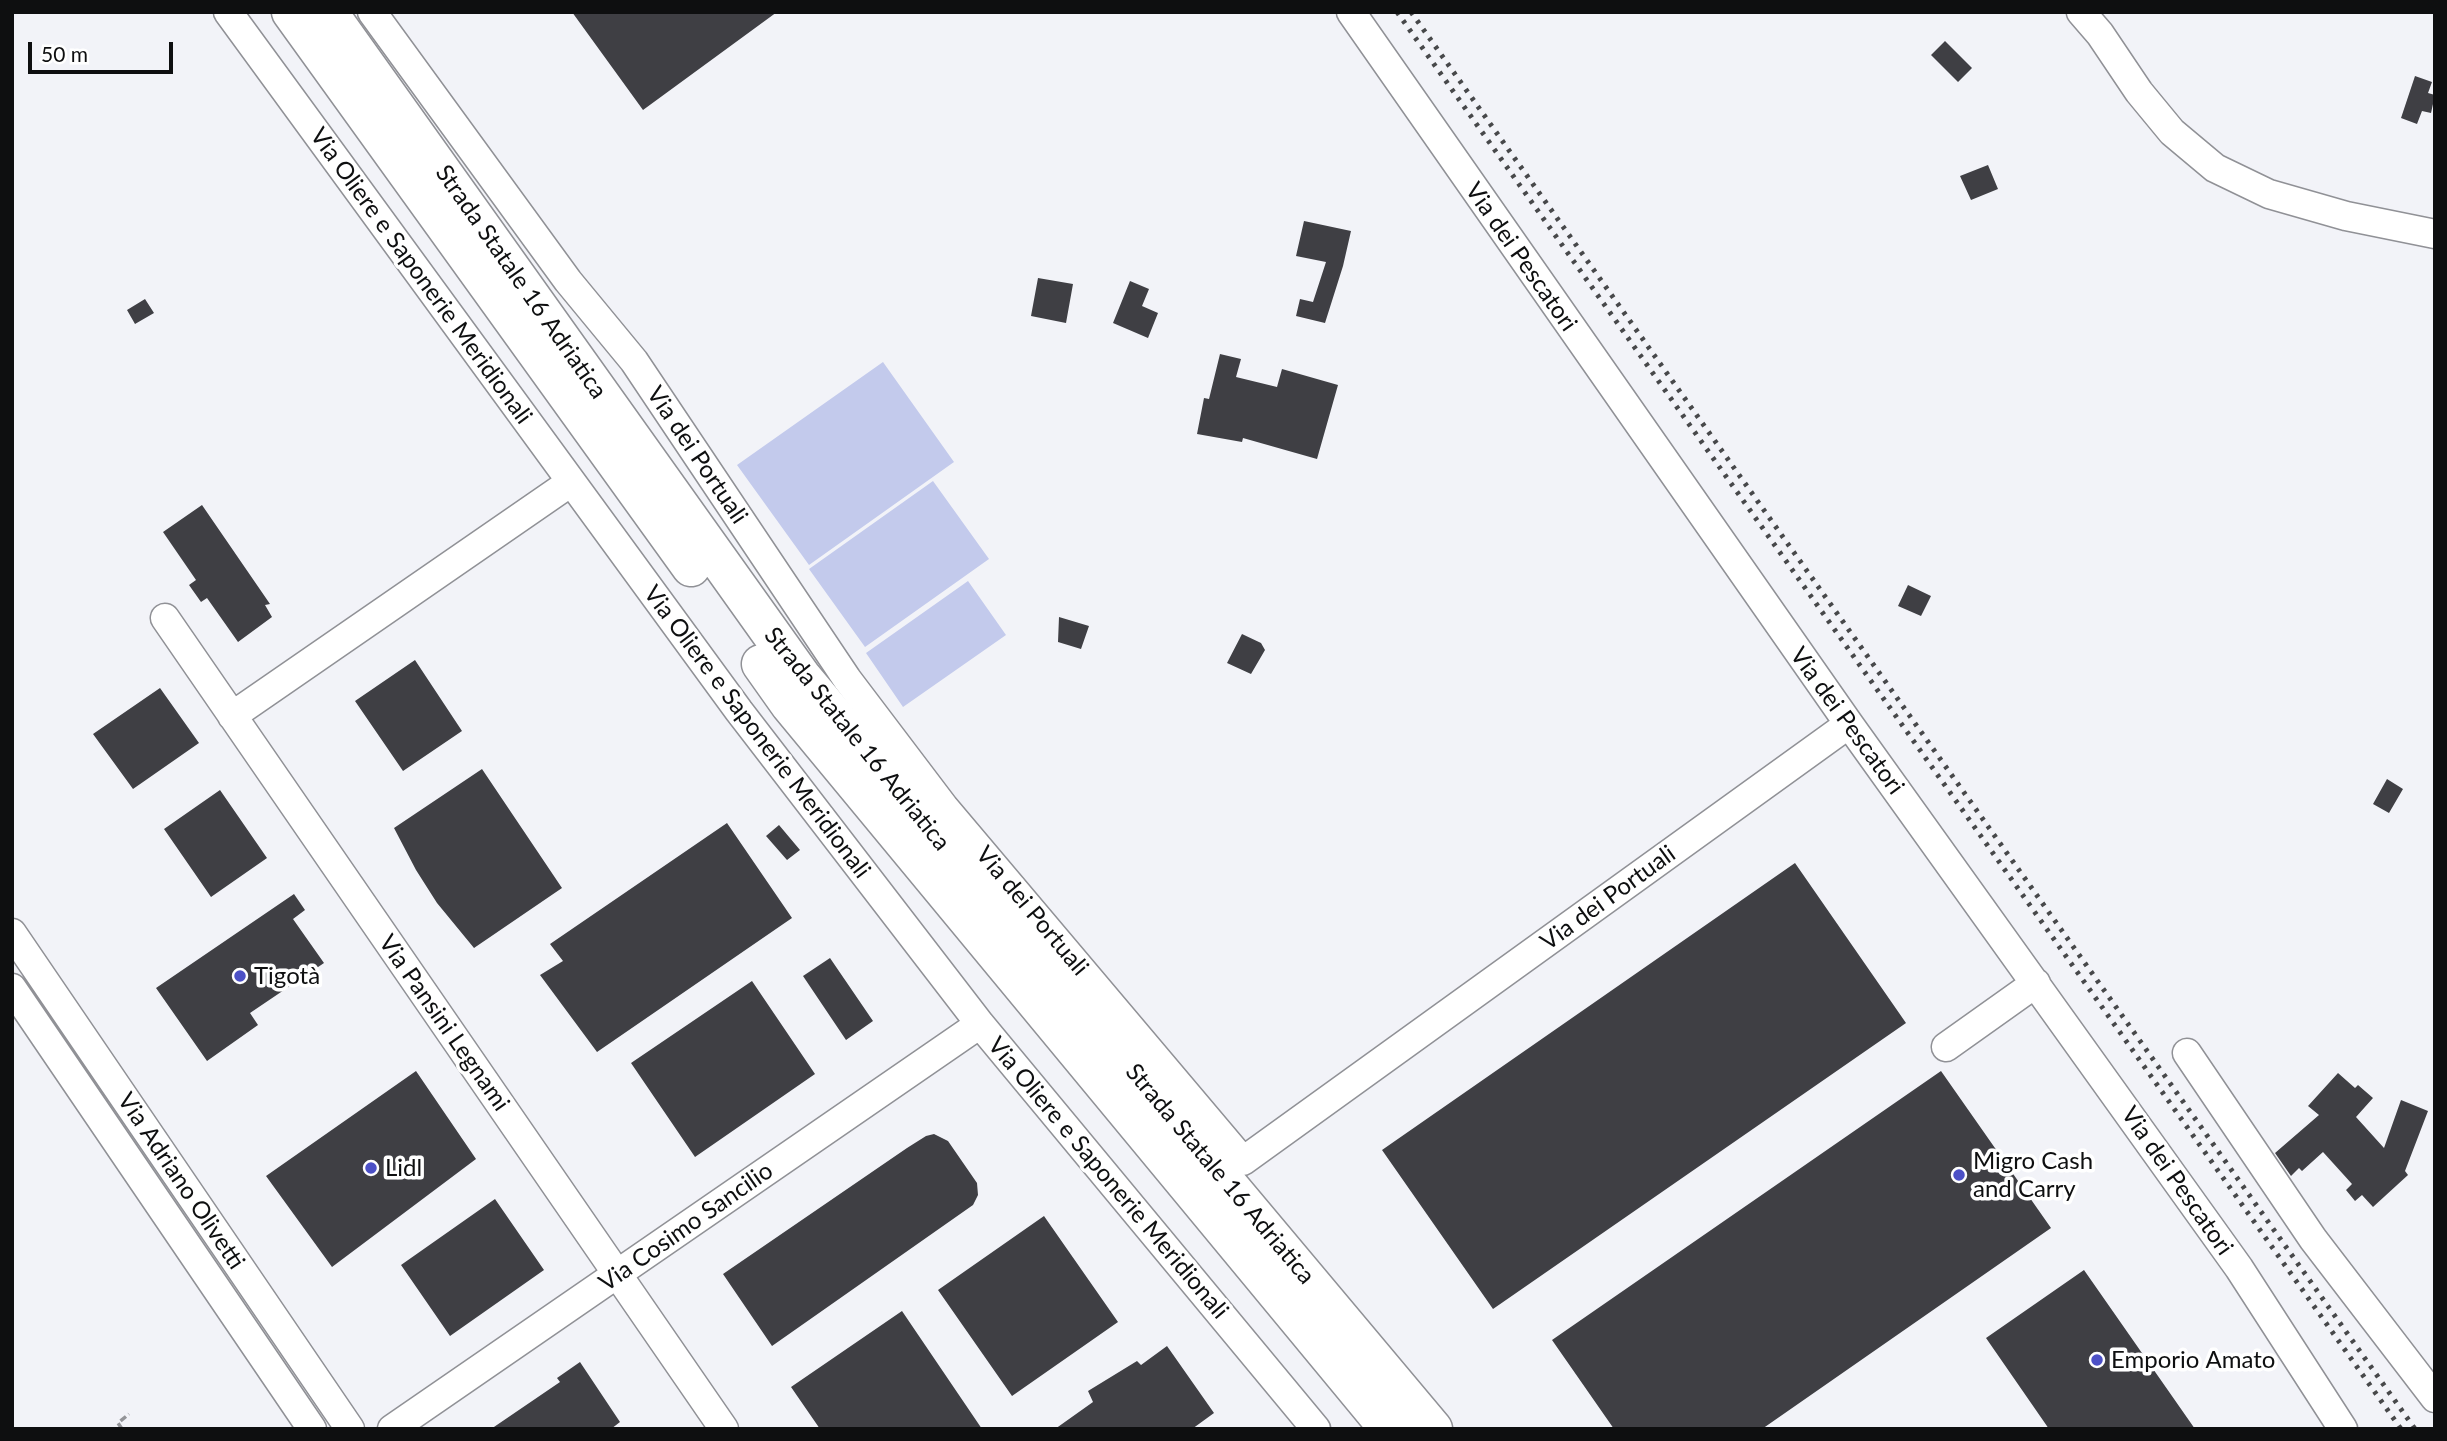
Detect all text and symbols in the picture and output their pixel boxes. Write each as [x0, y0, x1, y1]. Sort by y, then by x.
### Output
scale bar [32, 28, 177, 72]
text: 50 m [41, 41, 88, 66]
street label: Via Oliere e Saponerie Meridionali [304, 122, 538, 430]
street label: Strada Statale 16 Adriatica [429, 160, 613, 404]
street label: Via dei Pescatori [1459, 177, 1583, 337]
street label: Via dei Portuali [640, 381, 754, 529]
street label: Via Oliere e Saponerie Meridionali [638, 580, 876, 884]
street label: Strada Statale 16 Adriatica [758, 622, 956, 856]
street label: Via dei Pescatori [1784, 642, 1910, 800]
street label: Via dei Portuali [1535, 839, 1681, 957]
street label: Via dei Portuali [970, 841, 1094, 981]
street label: Via Pansini Legnami [372, 929, 516, 1117]
place label: Tigotà [254, 962, 320, 990]
marker: Tigotà [232, 968, 248, 984]
street label: Via Oliere e Saponerie Meridionali [982, 1031, 1234, 1325]
street label: Strada Statale 16 Adriatica [1119, 1058, 1321, 1290]
street label: Via Adriano Olivetti [111, 1087, 251, 1275]
street label: Via dei Pescatori [2115, 1101, 2239, 1261]
place label: Migro Cash and Carry [1973, 1147, 2093, 1203]
place label: Lidl [385, 1154, 422, 1182]
street label: Via Cosimo Sancilio [594, 1156, 778, 1298]
marker: Lidl [363, 1160, 379, 1176]
marker: Migro Cash and Carry [1951, 1167, 1967, 1183]
place label: Emporio Amato [2111, 1346, 2275, 1374]
marker: Emporio Amato [2089, 1352, 2105, 1368]

